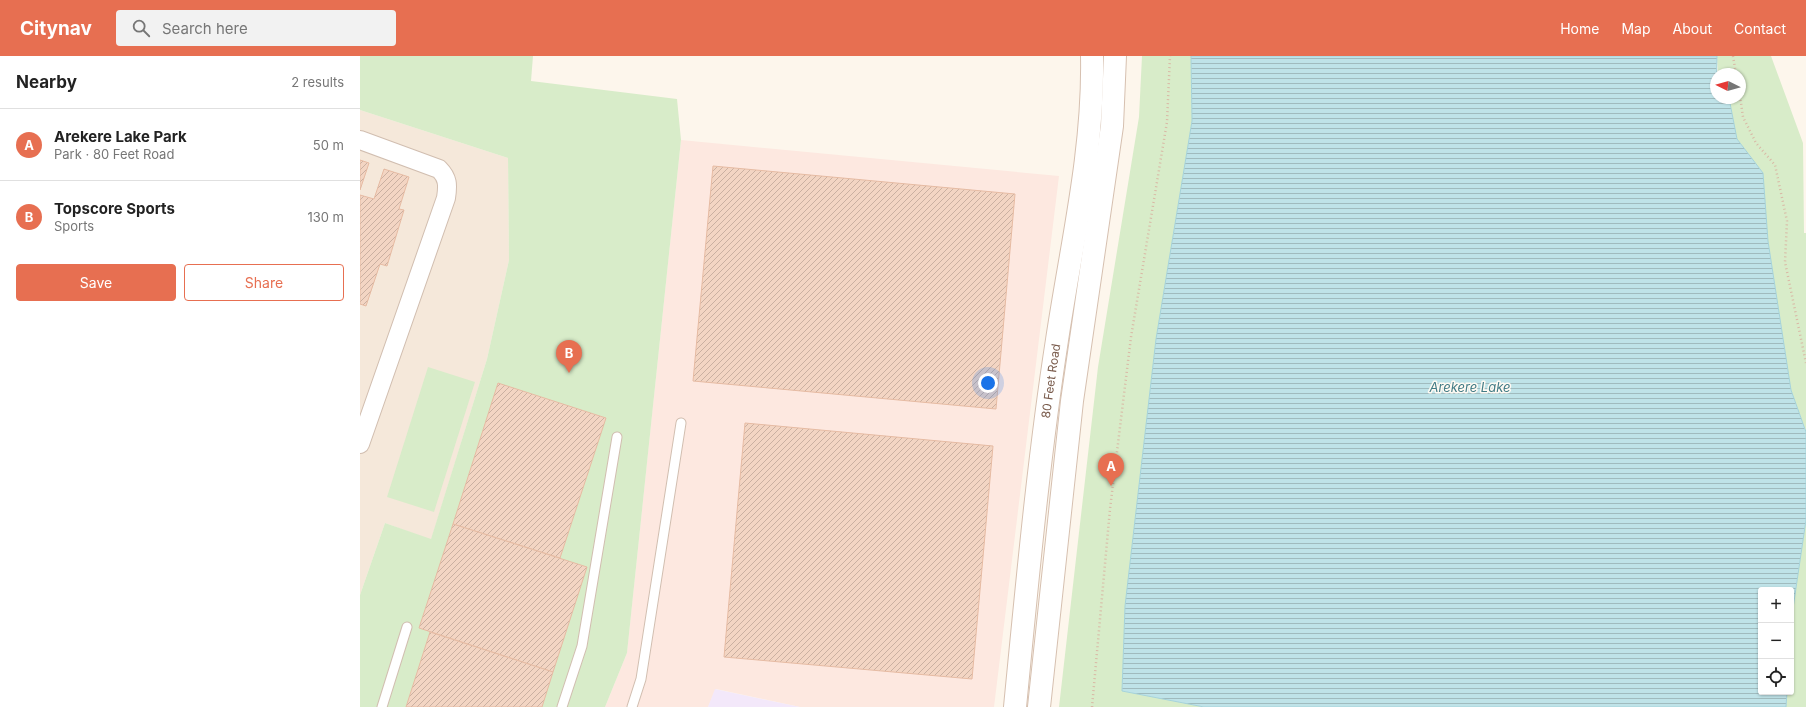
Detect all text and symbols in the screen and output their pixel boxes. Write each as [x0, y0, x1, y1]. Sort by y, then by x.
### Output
search box [116, 10, 396, 46]
text: Citynav [20, 17, 92, 40]
icon: search [130, 17, 152, 39]
text: Search here [162, 19, 248, 38]
text: Home [1560, 20, 1599, 37]
text: Map [1621, 20, 1651, 37]
text: About [1673, 20, 1712, 37]
text: Contact [1734, 20, 1786, 37]
north arrow [1710, 68, 1746, 104]
text: Nearby [16, 72, 77, 92]
text: 2 results [291, 74, 344, 90]
text: Arekere Lake Park [54, 127, 187, 146]
text: A [24, 137, 34, 153]
text: 50 m [313, 137, 344, 153]
text: Park · 80 Feet Road [54, 146, 174, 162]
text: Topscore Sports [54, 199, 175, 218]
text: B [25, 209, 33, 225]
text: 130 m [307, 209, 344, 225]
text: Sports [54, 218, 94, 234]
button: Save [16, 264, 176, 301]
button: Share [184, 264, 344, 301]
pin: B [556, 340, 582, 373]
street label: 80 Feet Road [1038, 343, 1063, 419]
your location [978, 373, 998, 393]
water label: Arekere Lake [1429, 379, 1510, 395]
pin: A [1098, 453, 1124, 486]
map controls [1758, 587, 1794, 695]
button: + [1758, 587, 1794, 623]
button: − [1758, 623, 1794, 659]
button: locate [1758, 659, 1794, 695]

